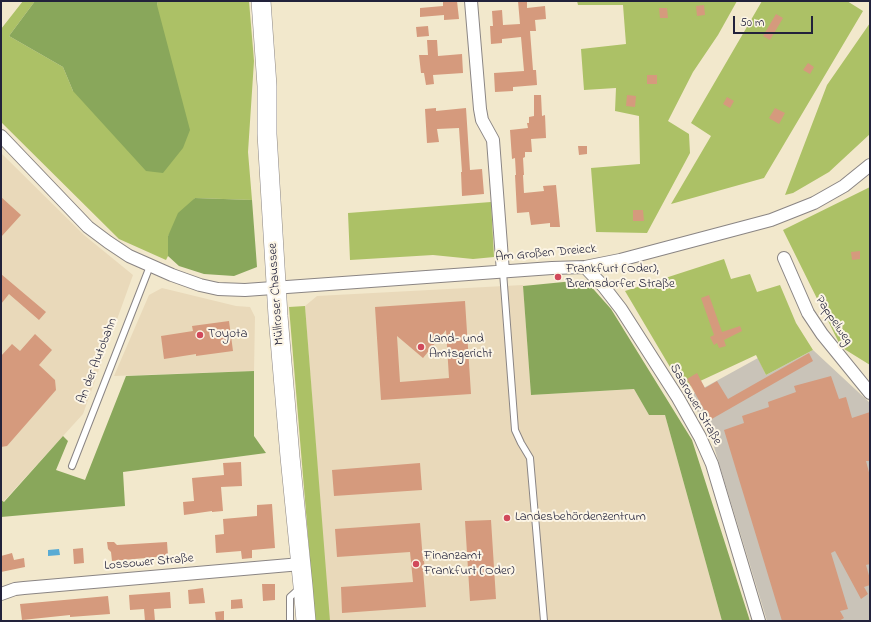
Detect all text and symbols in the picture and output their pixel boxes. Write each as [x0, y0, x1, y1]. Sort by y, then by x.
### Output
scale bar [735, 8, 815, 34]
text: 50 m [740, 14, 764, 32]
street label: Müllroser Chaussee [266, 242, 288, 346]
street label: Am Großen Dreieck [495, 242, 597, 266]
place label: Frankfurt (Oder), Bremsdorfer Straße [566, 262, 675, 293]
marker: Frankfurt (Oder), Bremsdorfer Straße [553, 272, 563, 282]
street label: Pappelweg [811, 293, 855, 349]
street label: An der Autobahn [74, 316, 122, 406]
place label: Toyota [208, 327, 247, 343]
marker: Toyota [195, 330, 205, 340]
place label: Land- und Amtsgericht [429, 332, 492, 363]
marker: Land- und Amtsgericht [416, 342, 426, 352]
street label: Saarower Straße [665, 362, 725, 448]
place label: Landesbehördenzentrum [515, 510, 646, 526]
marker: Landesbehördenzentrum [502, 513, 512, 523]
place label: Finanzamt Frankfurt (Oder) [424, 549, 515, 580]
street label: Lossower Straße [104, 551, 194, 575]
marker: Finanzamt Frankfurt (Oder) [411, 559, 421, 569]

